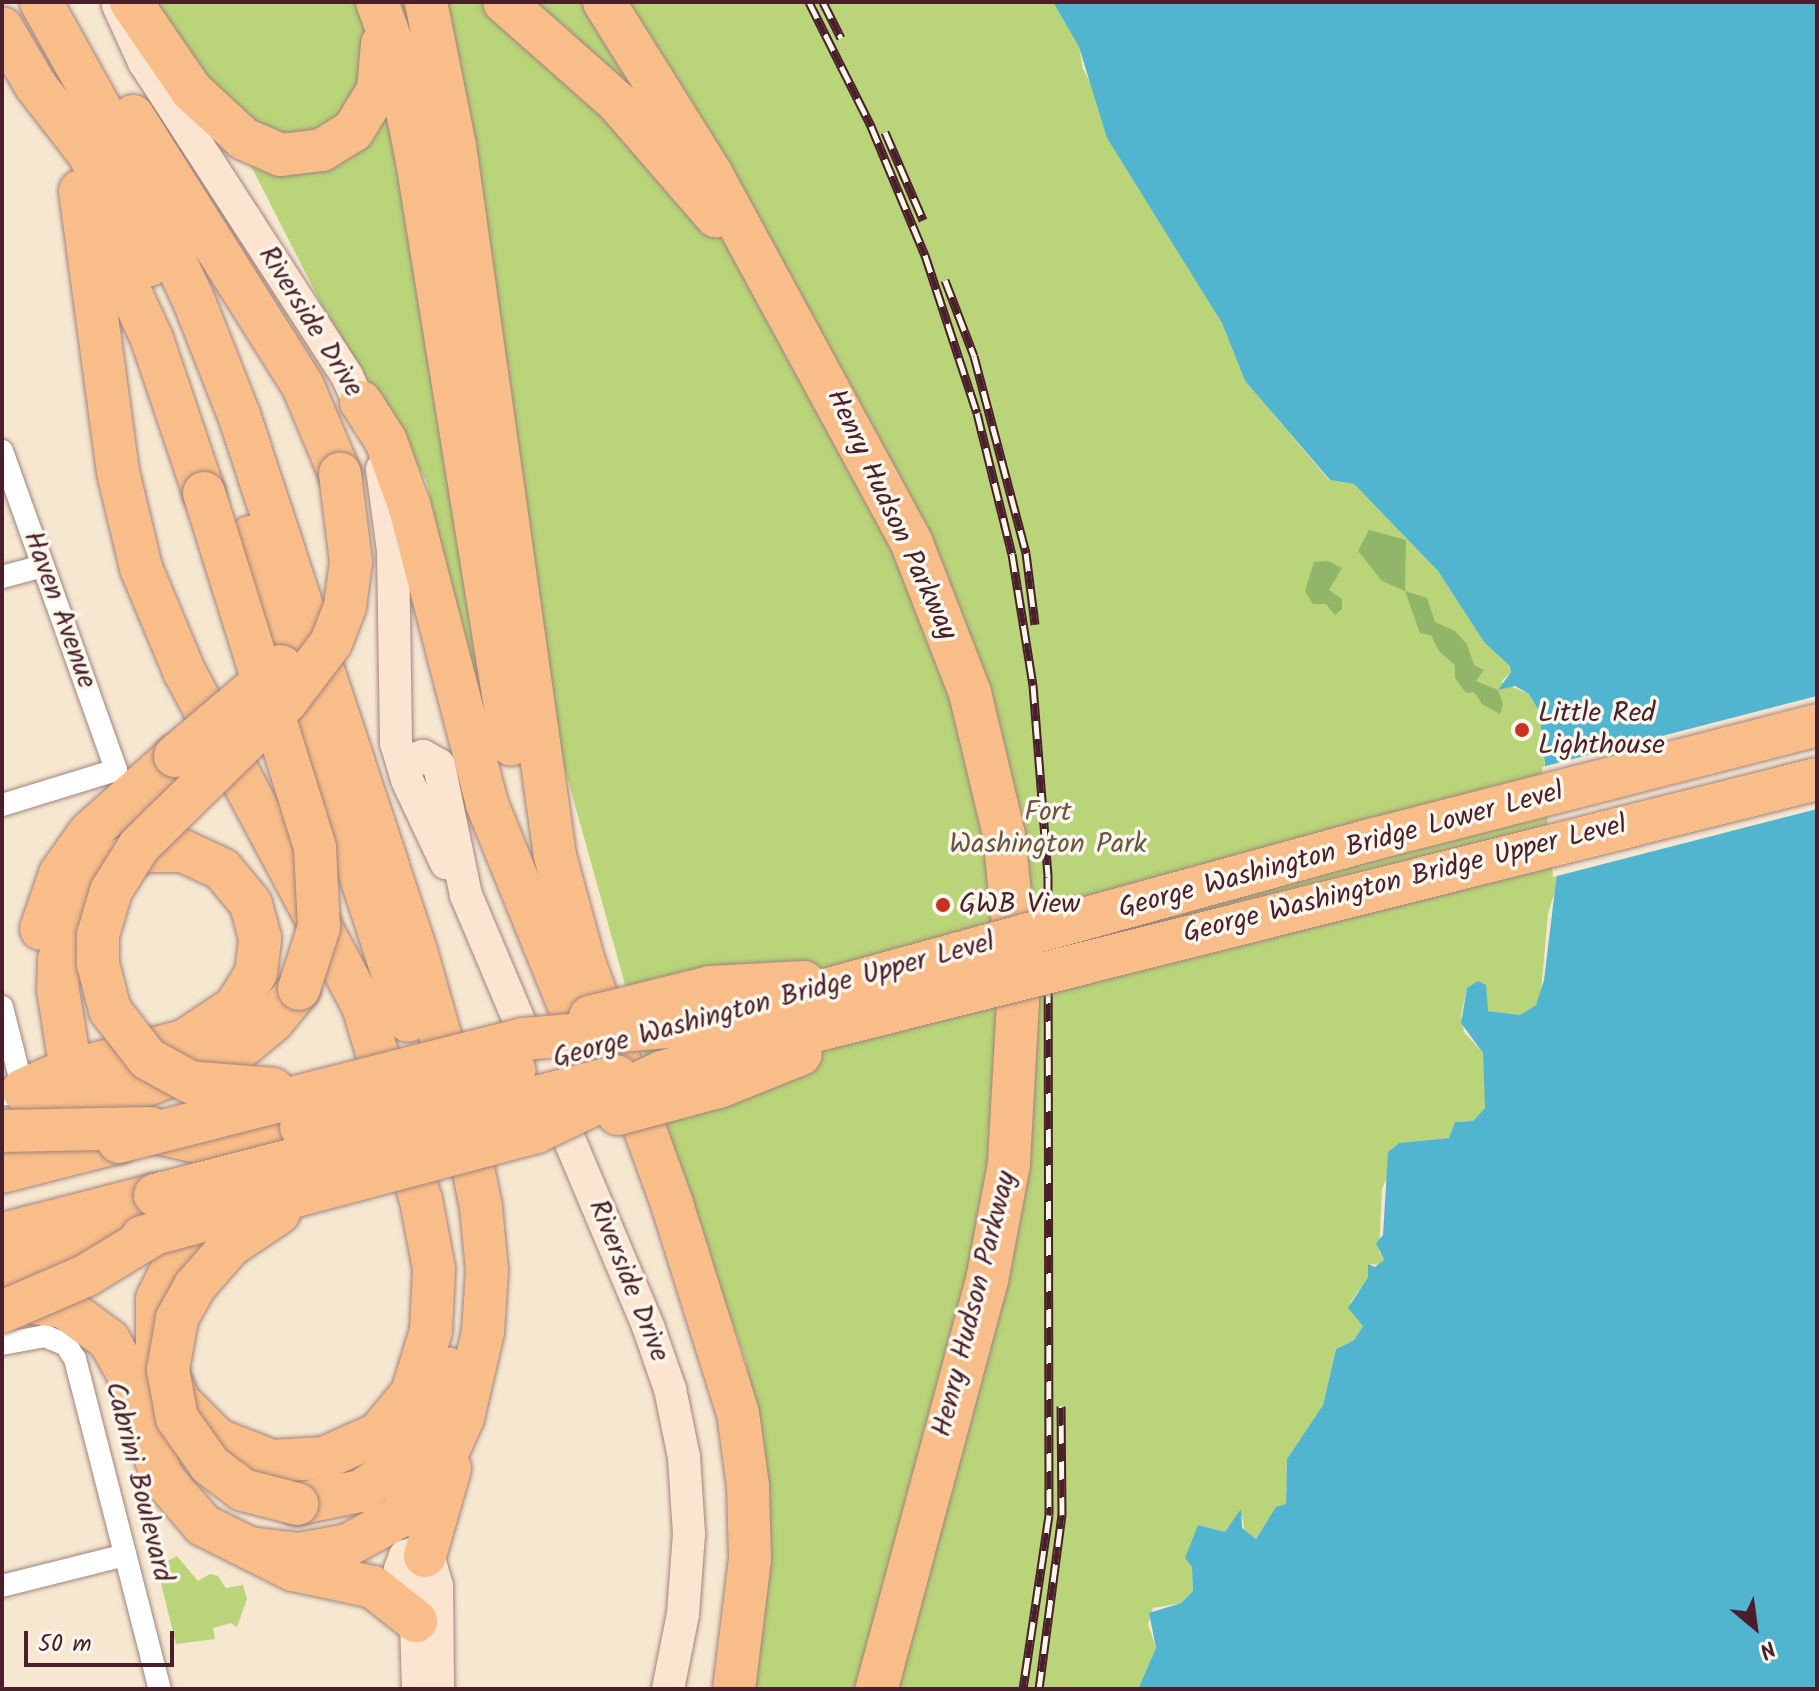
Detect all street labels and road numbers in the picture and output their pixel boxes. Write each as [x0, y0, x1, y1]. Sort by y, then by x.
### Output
street label: Riverside Drive [250, 240, 370, 404]
street label: Henry Hudson Parkway [818, 384, 964, 646]
street label: Haven Avenue [15, 527, 103, 693]
street label: George Washington Bridge Lower Level [1115, 775, 1567, 927]
street label: George Washington Bridge Upper Level [1180, 809, 1630, 951]
street label: George Washington Bridge Upper Level [549, 926, 999, 1076]
street label: Henry Hudson Parkway [926, 1168, 1024, 1440]
street label: Riverside Drive [580, 1195, 676, 1367]
street label: Cabrini Boulevard [97, 1378, 179, 1586]

